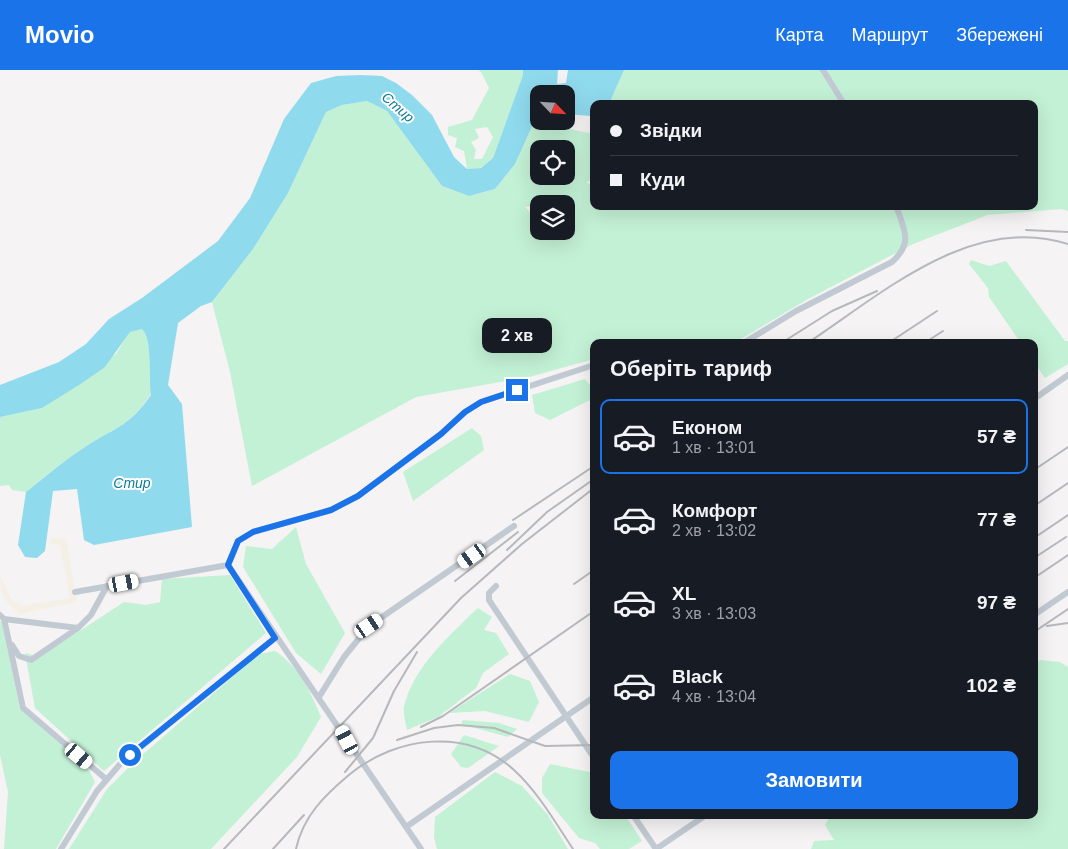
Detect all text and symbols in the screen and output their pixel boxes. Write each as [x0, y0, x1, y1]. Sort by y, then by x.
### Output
text: Movio [25, 21, 94, 48]
text: Карта [775, 25, 823, 45]
text: Маршрут [851, 25, 928, 45]
text: Збережені [956, 25, 1043, 45]
north arrow [530, 85, 575, 130]
map controls [530, 85, 575, 240]
water label: Стир [379, 89, 417, 125]
text: Звідки [640, 120, 702, 141]
button: locate [530, 140, 575, 185]
text: Куди [640, 169, 685, 190]
button: layers [530, 195, 575, 240]
callout: 2 хв [482, 318, 552, 352]
text: 2 хв [501, 327, 533, 344]
text: Оберіть тариф [610, 356, 772, 381]
route end [506, 379, 528, 401]
icon: car [612, 414, 657, 459]
text: Економ [672, 417, 742, 438]
text: 57 ₴ [977, 426, 1016, 447]
text: 1 хв · 13:01 [672, 439, 756, 456]
water label: Стир [113, 475, 151, 491]
icon: car [612, 497, 657, 542]
text: Комфорт [672, 500, 757, 521]
text: 77 ₴ [977, 509, 1016, 530]
text: 2 хв · 13:02 [672, 522, 756, 539]
car [455, 541, 488, 571]
car [107, 573, 140, 593]
icon: car [612, 580, 657, 625]
text: XL [672, 583, 696, 604]
text: 97 ₴ [977, 592, 1016, 613]
text: 3 хв · 13:03 [672, 605, 756, 622]
car [352, 611, 385, 641]
icon: car [612, 663, 657, 708]
text: Black [672, 666, 723, 687]
text: 102 ₴ [966, 675, 1016, 696]
text: 4 хв · 13:04 [672, 688, 756, 705]
car [333, 723, 360, 757]
car [62, 741, 95, 771]
route start [119, 744, 141, 766]
button: Замовити [610, 751, 1018, 809]

